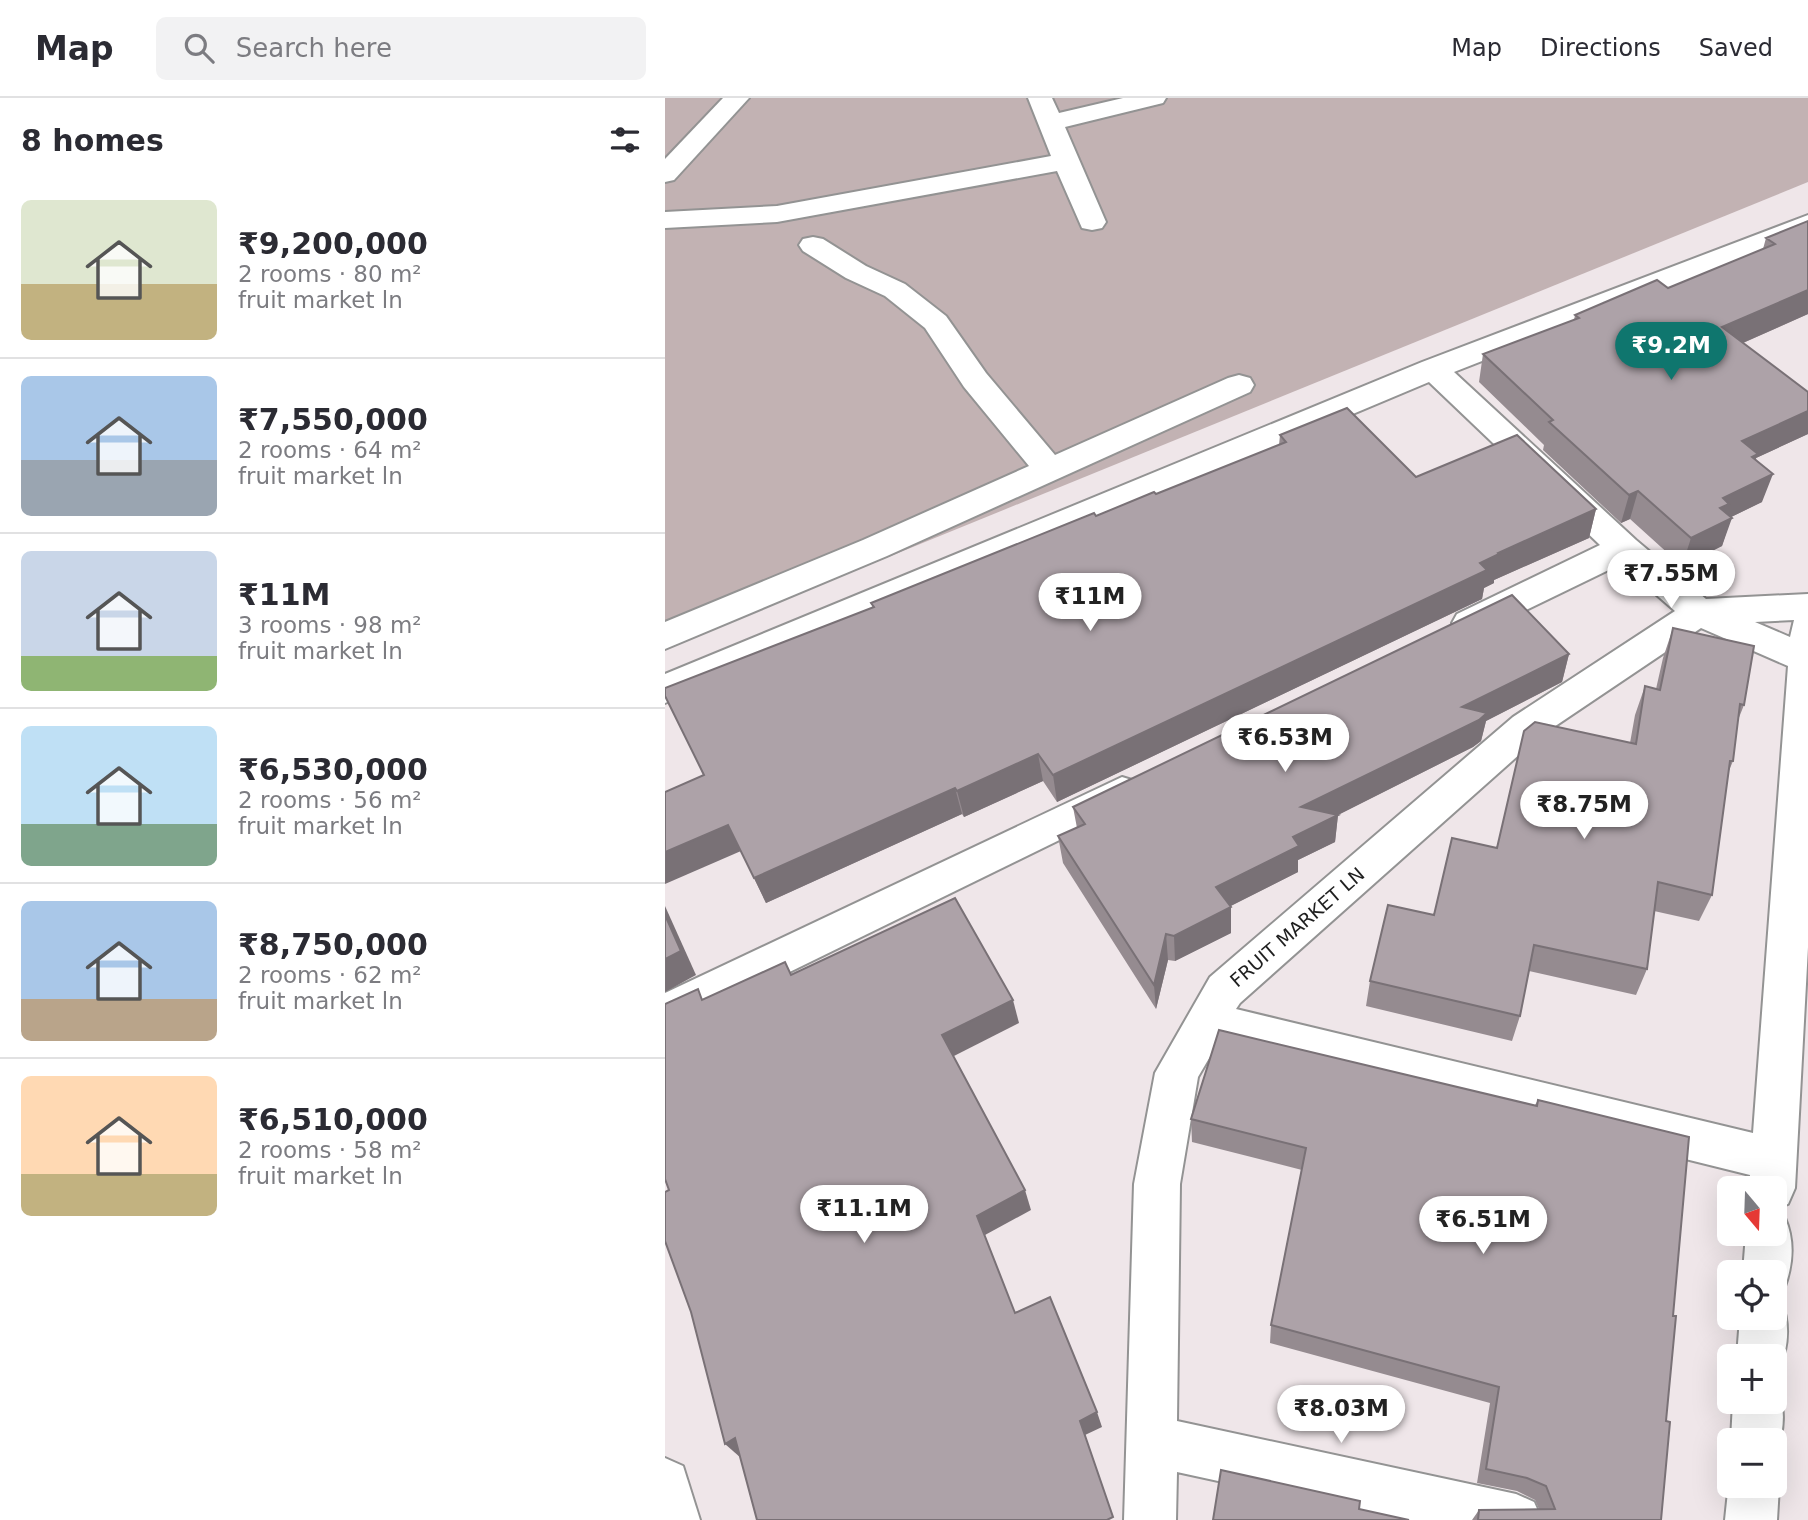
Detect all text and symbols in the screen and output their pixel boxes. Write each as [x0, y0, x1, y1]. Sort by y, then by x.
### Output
search box [156, 17, 646, 80]
text: Map [35, 29, 114, 68]
icon: search [180, 29, 218, 67]
text: Search here [236, 33, 392, 63]
text: Map [1451, 34, 1502, 62]
text: Directions [1540, 34, 1661, 62]
text: Saved [1699, 34, 1773, 62]
icon: filters [606, 121, 644, 159]
text: 8 homes [21, 123, 164, 158]
text: ₹9,200,000 [238, 226, 428, 261]
icon: home [77, 228, 161, 312]
text: 2 rooms · 80 m² [238, 261, 422, 287]
text: fruit market ln [238, 287, 403, 313]
pin: ₹9.2M [1622, 322, 1720, 382]
text: ₹9.2M [1631, 332, 1711, 358]
text: ₹7,550,000 [238, 402, 428, 437]
icon: home [77, 404, 161, 488]
text: 2 rooms · 64 m² [238, 437, 422, 463]
text: fruit market ln [238, 463, 403, 489]
pin: ₹7.55M [1614, 550, 1728, 610]
text: ₹7.55M [1623, 560, 1719, 586]
pin: ₹11M [1049, 574, 1131, 633]
text: ₹11M [238, 577, 330, 612]
icon: home [77, 579, 161, 663]
text: ₹11M [1055, 583, 1125, 609]
text: 3 rooms · 98 m² [238, 612, 422, 638]
text: fruit market ln [238, 638, 403, 664]
pin: ₹6.53M [1228, 714, 1342, 774]
text: ₹6.53M [1237, 724, 1333, 750]
text: ₹6,530,000 [238, 752, 428, 787]
icon: home [77, 754, 161, 838]
pin: ₹8.75M [1527, 782, 1641, 841]
text: 2 rooms · 56 m² [238, 787, 422, 813]
text: ₹8.75M [1536, 791, 1632, 817]
text: fruit market ln [238, 813, 403, 839]
street label: FRUIT MARKET LN [1225, 863, 1369, 991]
text: ₹8,750,000 [238, 927, 428, 962]
icon: home [77, 929, 161, 1013]
text: 2 rooms · 62 m² [238, 962, 422, 988]
text: fruit market ln [238, 988, 403, 1014]
text: ₹6,510,000 [238, 1102, 428, 1137]
icon: home [77, 1104, 161, 1188]
text: 2 rooms · 58 m² [238, 1137, 422, 1163]
text: fruit market ln [238, 1163, 403, 1189]
north arrow [1717, 1176, 1787, 1246]
map controls [1717, 1176, 1787, 1498]
pin: ₹11.1M [807, 1186, 921, 1245]
text: ₹11.1M [816, 1195, 912, 1221]
pin: ₹6.51M [1426, 1196, 1540, 1256]
text: ₹6.51M [1435, 1206, 1531, 1232]
button: locate [1717, 1260, 1787, 1330]
button: + [1717, 1344, 1787, 1414]
pin: ₹8.03M [1284, 1386, 1398, 1445]
text: ₹8.03M [1293, 1395, 1389, 1421]
button: − [1717, 1428, 1787, 1498]

